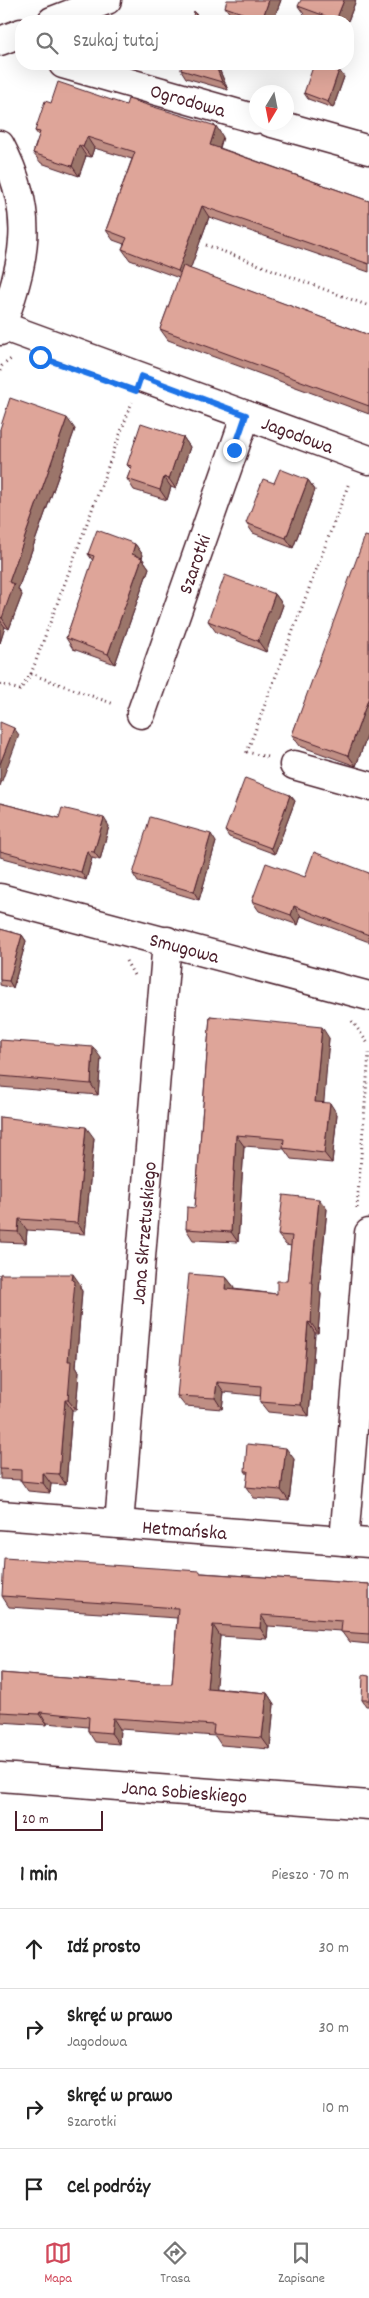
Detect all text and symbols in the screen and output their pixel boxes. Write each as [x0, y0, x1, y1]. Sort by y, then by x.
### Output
search box [15, 15, 354, 70]
icon: search [33, 29, 61, 57]
text: Szukaj tutaj [73, 29, 159, 56]
street label: Ogrodowa [146, 78, 229, 127]
north arrow [249, 85, 294, 130]
route start [29, 346, 52, 369]
street label: Jagodowa [257, 411, 337, 463]
route end [223, 439, 246, 462]
street label: Szarotki [173, 531, 220, 599]
street label: Smugowa [146, 927, 222, 973]
street label: Jana Skrzetuskiego [126, 1160, 166, 1306]
street label: Hetmańska [141, 1515, 228, 1549]
street label: Jana Sobieskiego [121, 1775, 248, 1813]
scale bar [15, 1808, 102, 1831]
text: 20 m [22, 1810, 49, 1830]
text: 1 min [20, 1861, 57, 1891]
text: Pieszo · 70 m [271, 1864, 349, 1887]
icon: ahead [20, 1935, 48, 1963]
text: Idź prosto [67, 1935, 140, 1962]
text: 30 m [319, 1937, 349, 1960]
text: Skręć w prawo [67, 2004, 173, 2031]
icon: right [20, 2015, 48, 2043]
text: 30 m [319, 2017, 349, 2040]
text: Jagodowa [67, 2031, 127, 2054]
text: Skręć w prawo [67, 2084, 173, 2111]
icon: right [20, 2095, 48, 2123]
text: 10 m [322, 2097, 349, 2120]
text: Szarotki [67, 2111, 116, 2134]
icon: arrive [20, 2175, 48, 2203]
text: Cel podróży [67, 2175, 150, 2202]
tab: Mapa [44, 2239, 72, 2289]
tab: Trasa [160, 2239, 190, 2289]
tab: Zapisane [278, 2239, 325, 2289]

